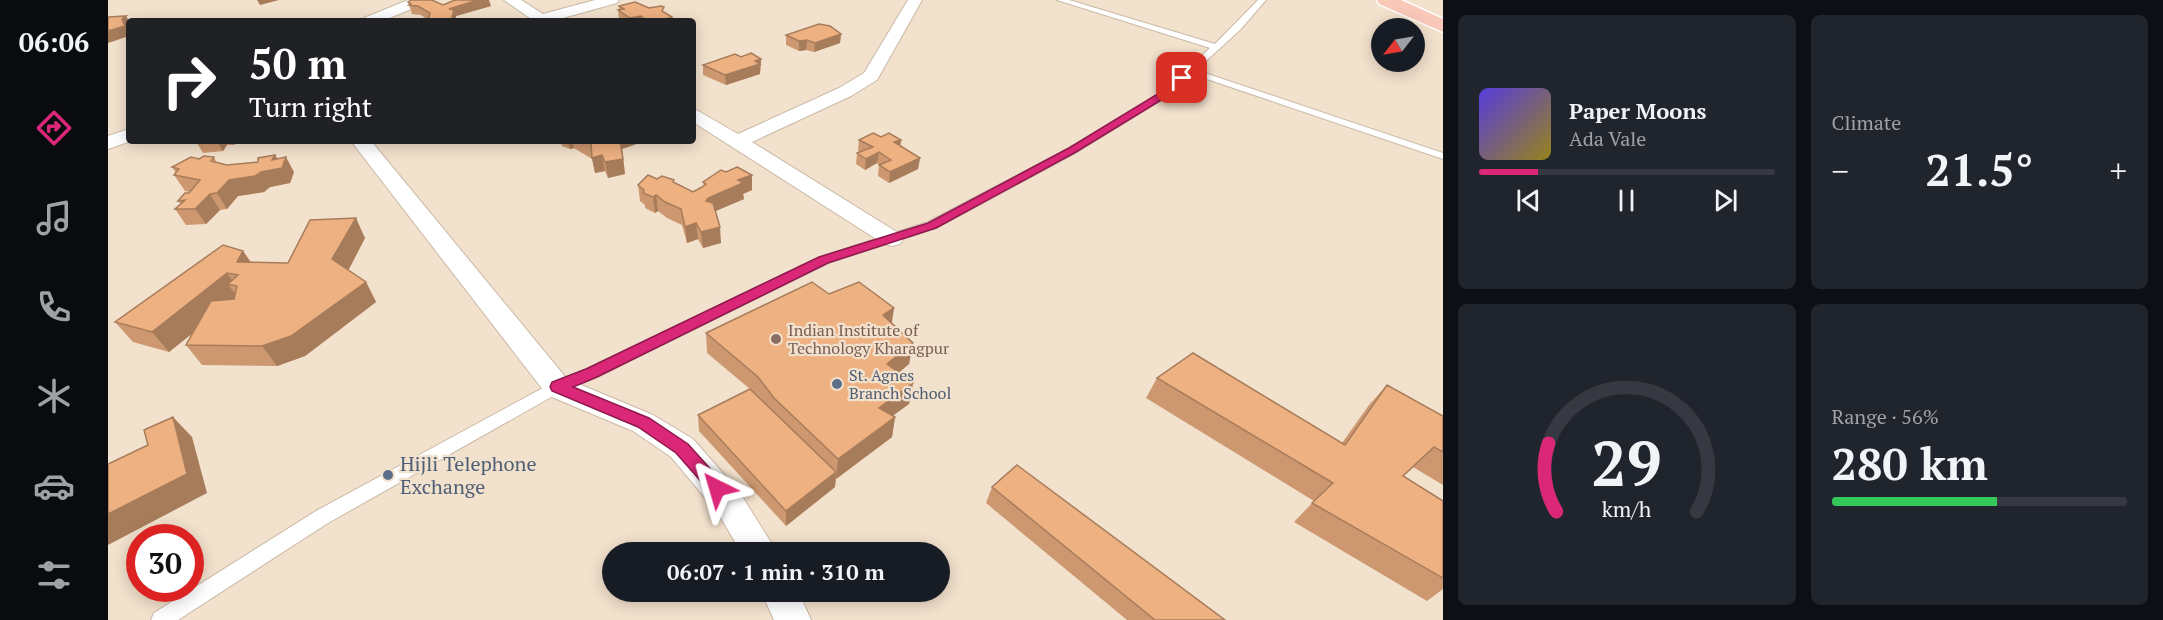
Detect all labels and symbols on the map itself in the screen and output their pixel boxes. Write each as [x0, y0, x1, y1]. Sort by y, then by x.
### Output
north arrow [1371, 18, 1425, 72]
pin [1156, 52, 1207, 103]
place label: Indian Institute of Technology Kharagpur [788, 319, 950, 359]
marker: Indian Institute of Technology Kharagpur [769, 332, 783, 346]
place label: St. Agnes Branch School [849, 364, 951, 404]
marker: St. Agnes Branch School [830, 377, 844, 391]
place label: Hijli Telephone Exchange [400, 450, 537, 500]
position arrow [685, 456, 749, 520]
marker: Hijli Telephone Exchange [381, 468, 395, 482]
speed limit sign: 30 [126, 524, 204, 602]

